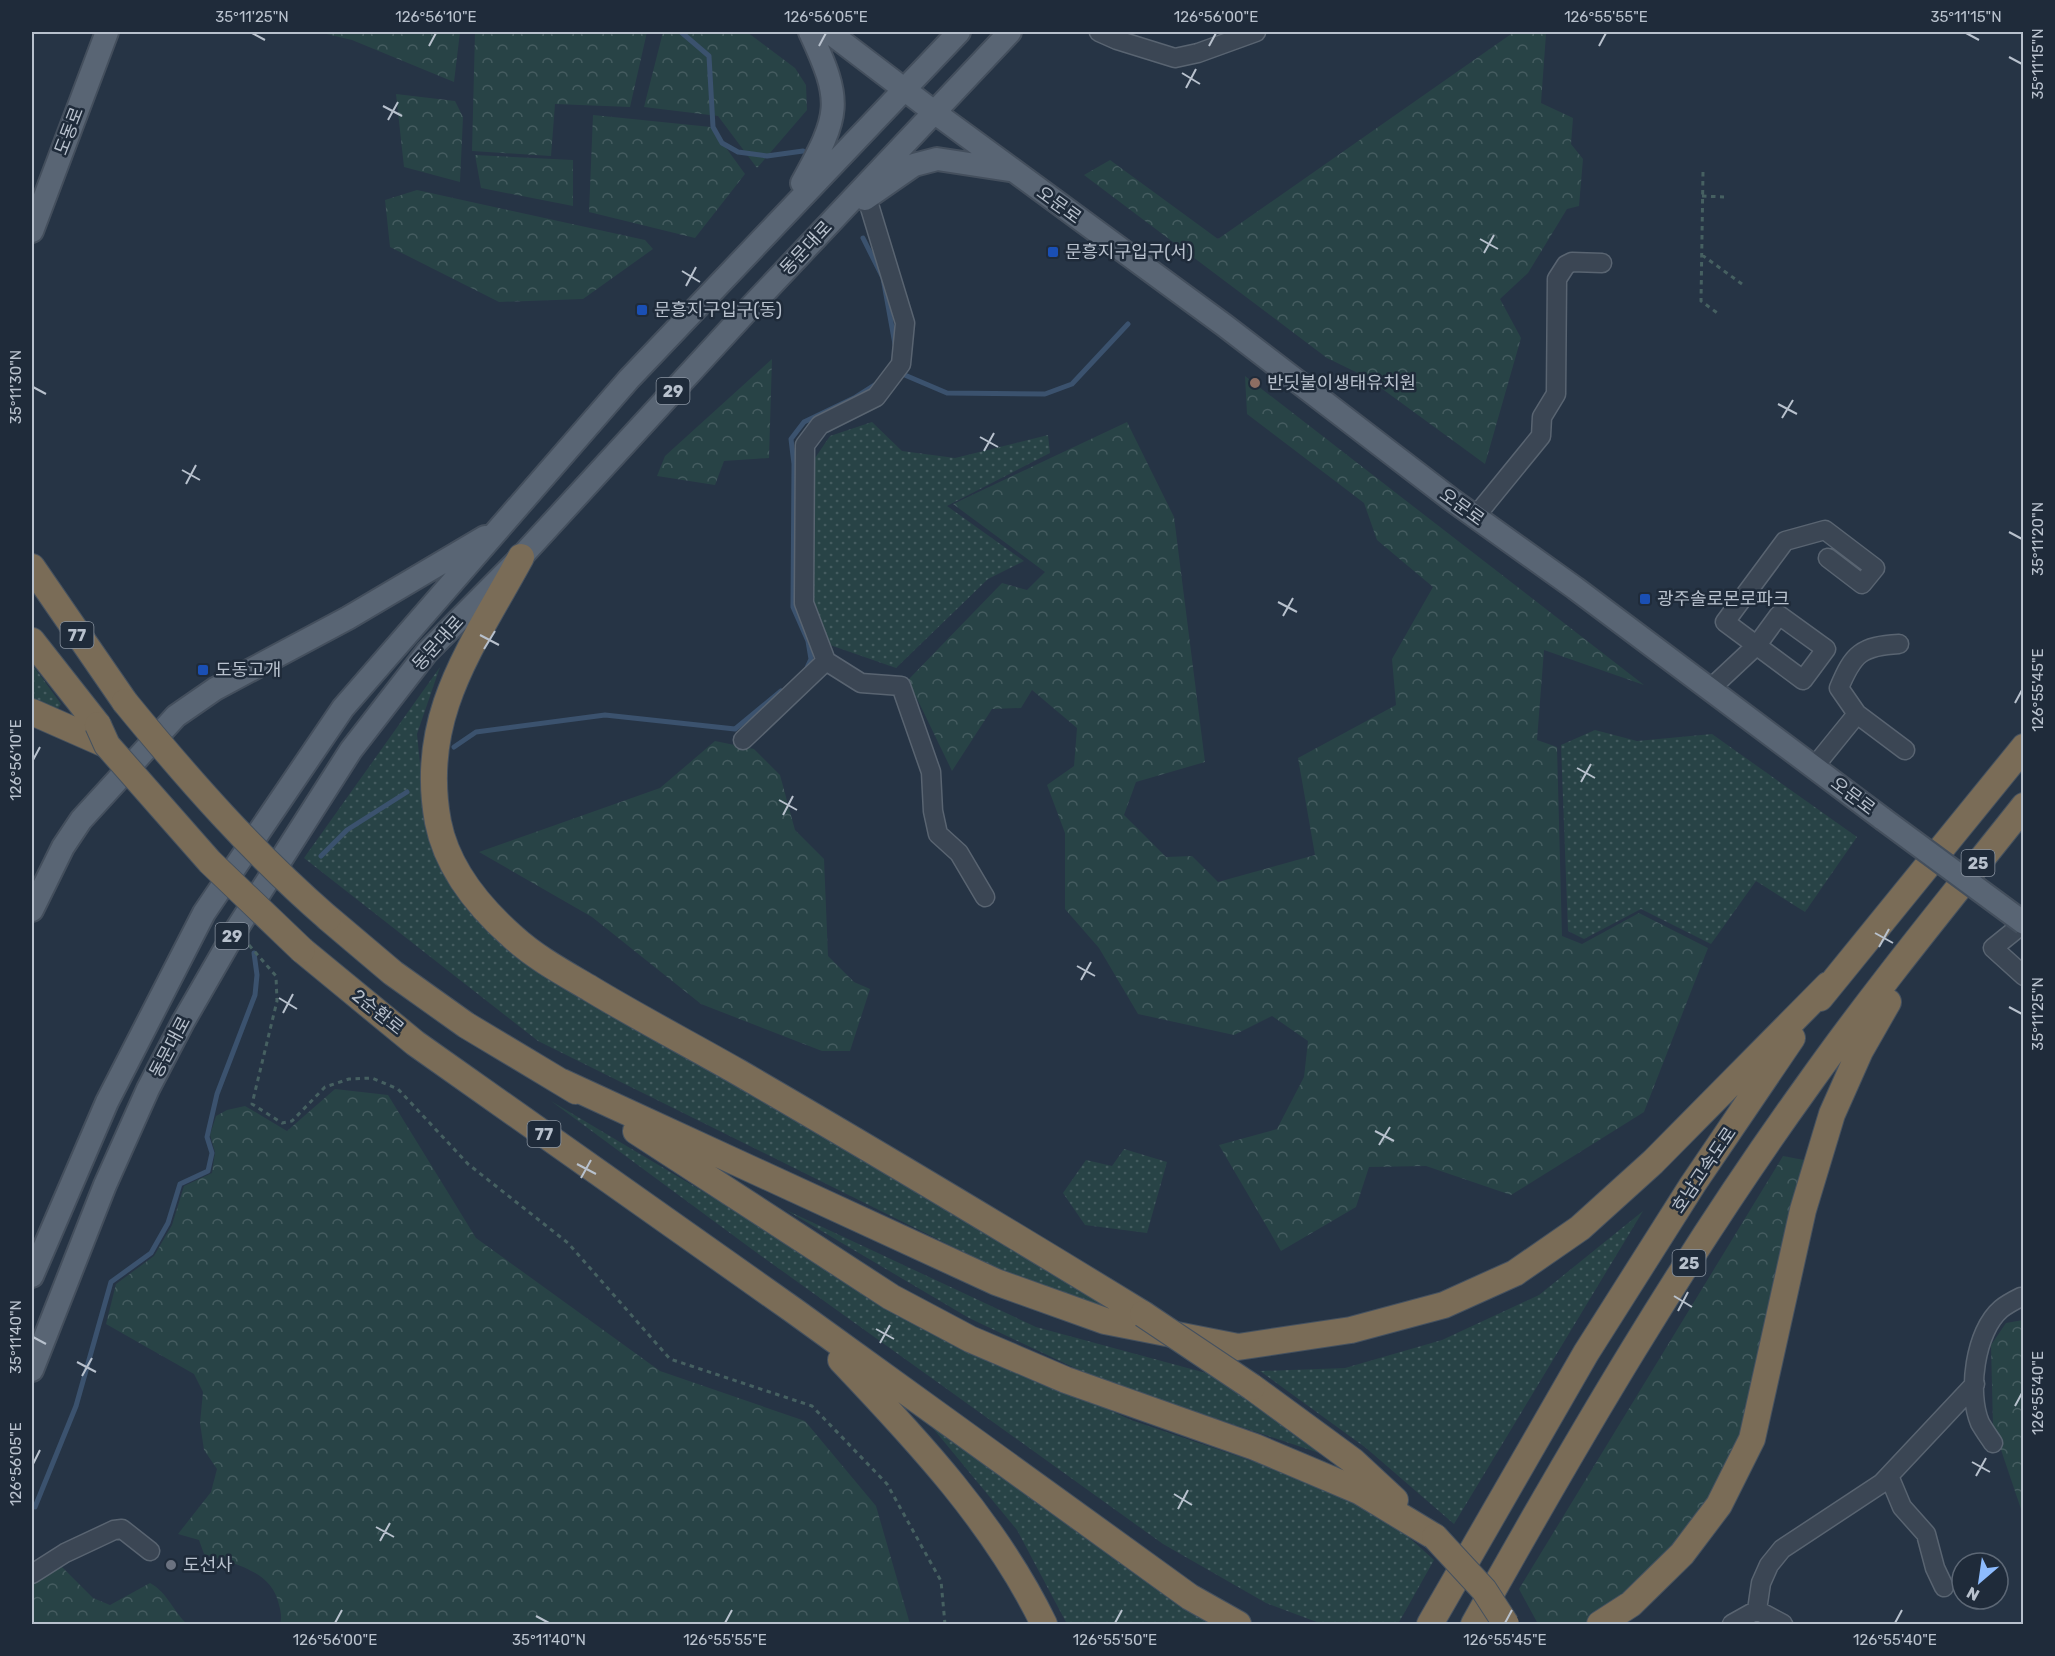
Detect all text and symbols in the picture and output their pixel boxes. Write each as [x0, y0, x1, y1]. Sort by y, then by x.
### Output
text: 35°11'25"N [215, 8, 289, 26]
text: 126°56'10"E [395, 8, 477, 26]
text: 126°56'05"E [784, 8, 868, 26]
text: 126°56'00"E [1174, 8, 1258, 26]
text: 126°55'55"E [1564, 8, 1648, 26]
text: 35°11'15"N [1930, 8, 2002, 26]
text: 35°11'15"N [2029, 28, 2047, 100]
street label: 도동로 [50, 104, 88, 158]
street label: 오문로 [1032, 181, 1086, 229]
street label: 동문대로 [775, 216, 837, 280]
place label: 문흥지구입구(서) [1065, 241, 1193, 263]
marker: 문흥지구입구(서) [1046, 245, 1060, 259]
place label: 문흥지구입구(동) [654, 299, 782, 321]
marker: 문흥지구입구(동) [635, 303, 649, 317]
text: 35°11'30"N [7, 350, 25, 424]
place label: 반딧불이생태유치원 [1267, 372, 1416, 394]
marker: 반딧불이생태유치원 [1248, 376, 1262, 390]
road number: 29 [656, 378, 690, 404]
street label: 오문로 [1435, 483, 1489, 531]
text: 35°11'20"N [2029, 502, 2047, 576]
place label: 광주솔로몬로파크 [1657, 588, 1789, 610]
marker: 광주솔로몬로파크 [1638, 592, 1652, 606]
street label: 동문대로 [408, 611, 468, 675]
road number: 77 [60, 622, 94, 648]
text: 126°55'45"E [2029, 648, 2047, 732]
place label: 도동고개 [215, 659, 281, 681]
marker: 도동고개 [196, 663, 210, 677]
text: 126°56'10"E [7, 719, 25, 801]
street label: 오문로 [1827, 772, 1879, 820]
road number: 25 [1962, 850, 1994, 876]
road number: 29 [216, 923, 248, 949]
text: 35°11'25"N [2029, 977, 2047, 1051]
street label: 2순환로 [348, 984, 408, 1040]
street label: 동문대로 [145, 1013, 195, 1081]
road number: 77 [528, 1121, 560, 1147]
street label: 호남고속도로 [1667, 1123, 1741, 1217]
road number: 25 [1672, 1250, 1706, 1276]
text: 35°11'40"N [7, 1300, 25, 1374]
text: 126°55'40"E [2029, 1351, 2047, 1435]
text: 126°56'05"E [7, 1422, 25, 1506]
north arrow [1950, 1551, 2010, 1611]
place label: 도선사 [183, 1554, 233, 1576]
marker: 도선사 [164, 1558, 178, 1572]
text: N [1963, 1583, 1983, 1605]
text: 126°56'00"E [293, 1631, 377, 1649]
text: 35°11'40"N [512, 1631, 586, 1649]
text: 126°55'55"E [683, 1631, 767, 1649]
text: 126°55'50"E [1073, 1631, 1157, 1649]
text: 126°55'45"E [1463, 1631, 1547, 1649]
text: 126°55'40"E [1853, 1631, 1937, 1649]

